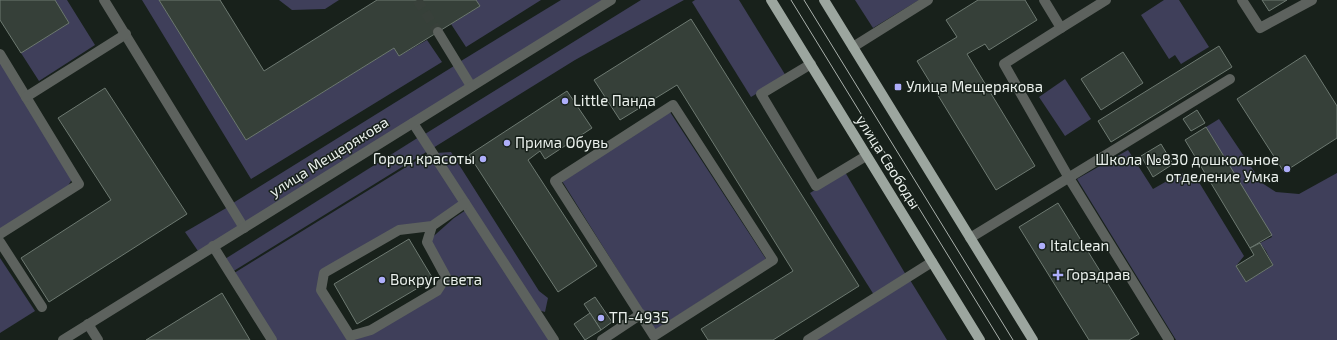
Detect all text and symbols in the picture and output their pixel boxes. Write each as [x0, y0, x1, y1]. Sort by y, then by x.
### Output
place label: Улица Мещерякова [906, 77, 1043, 95]
marker: Улица Мещерякова [893, 82, 903, 92]
place label: Little Панда [573, 91, 656, 109]
marker: Little Панда [560, 96, 570, 106]
street label: улица Свободы [852, 111, 925, 212]
street label: улица Мещерякова [266, 112, 392, 201]
place label: Прима Обувь [515, 133, 608, 152]
marker: Прима Обувь [502, 138, 512, 148]
place label: Город красоты [373, 149, 475, 167]
place label: Школа №830 дошкольное отделение Умка [1095, 150, 1279, 185]
marker: Город красоты [478, 154, 488, 164]
marker: Школа №830 дошкольное отделение Умка [1282, 164, 1292, 174]
place label: Italclean [1050, 236, 1109, 254]
marker: Italclean [1037, 241, 1047, 251]
place label: Горздрав [1066, 265, 1130, 283]
place label: Вокруг света [390, 270, 482, 289]
marker: Горздрав [1053, 270, 1063, 280]
marker: Вокруг света [377, 275, 387, 285]
place label: ТП-4935 [609, 308, 669, 326]
marker: ТП-4935 [596, 313, 606, 323]

